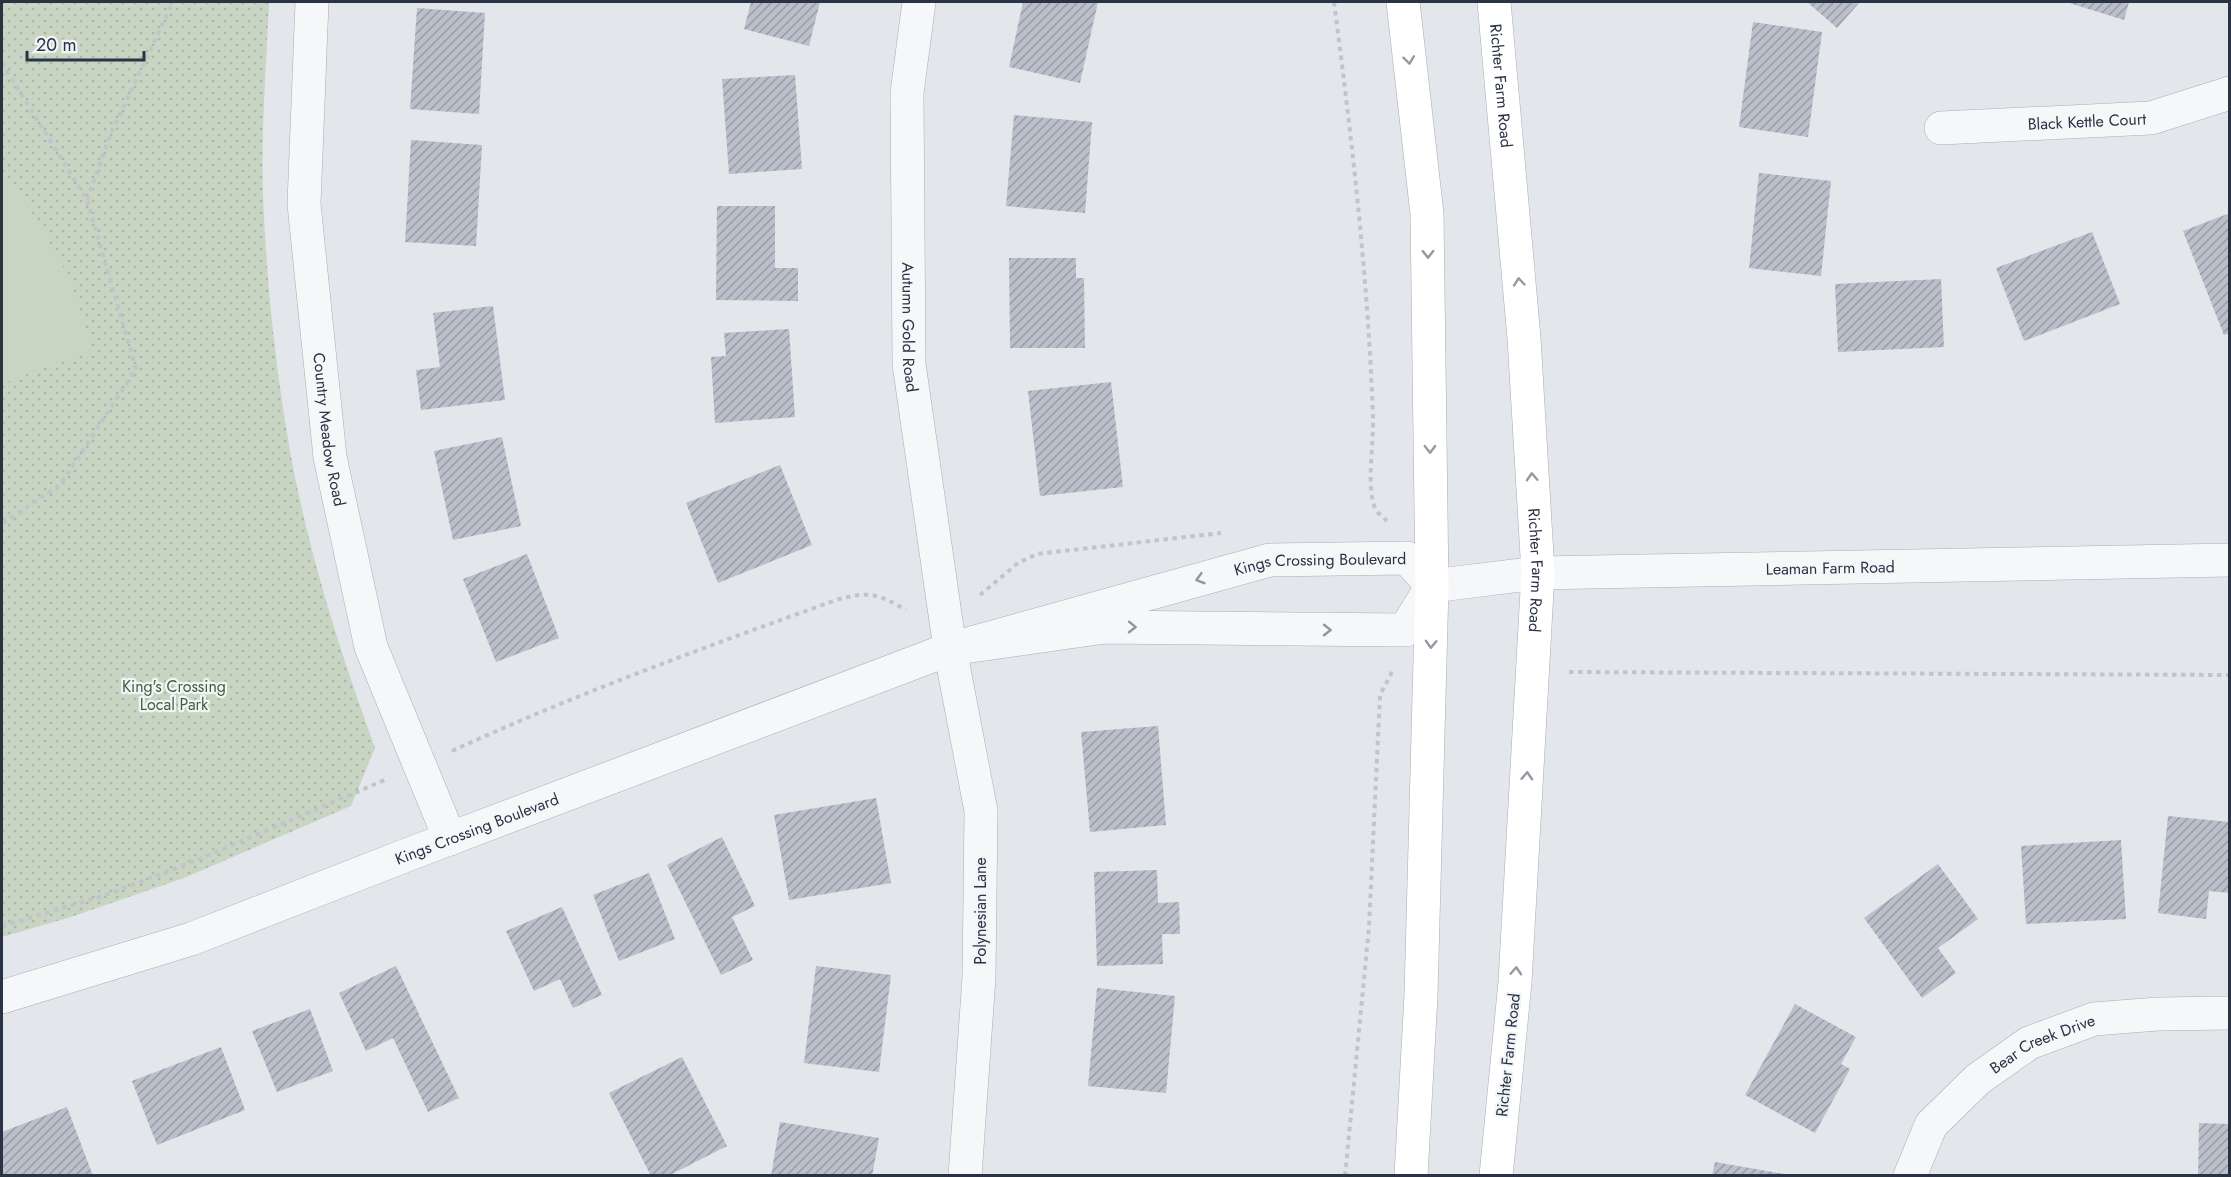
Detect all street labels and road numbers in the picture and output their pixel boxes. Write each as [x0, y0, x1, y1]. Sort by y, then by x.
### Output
street label: Richter Farm Road [1484, 23, 1518, 149]
street label: Black Kettle Court [2027, 107, 2147, 135]
street label: Autumn Gold Road [897, 262, 924, 394]
street label: Country Meadow Road [308, 351, 352, 508]
street label: Richter Farm Road [1523, 508, 1550, 633]
street label: Kings Crossing Boulevard [1231, 547, 1407, 581]
street label: Leaman Farm Road [1765, 555, 1895, 580]
street label: Kings Crossing Boulevard [391, 787, 562, 870]
street label: Polynesian Lane [969, 857, 992, 965]
street label: Richter Farm Road [1490, 992, 1526, 1118]
street label: Bear Creek Drive [1985, 1008, 2098, 1079]

